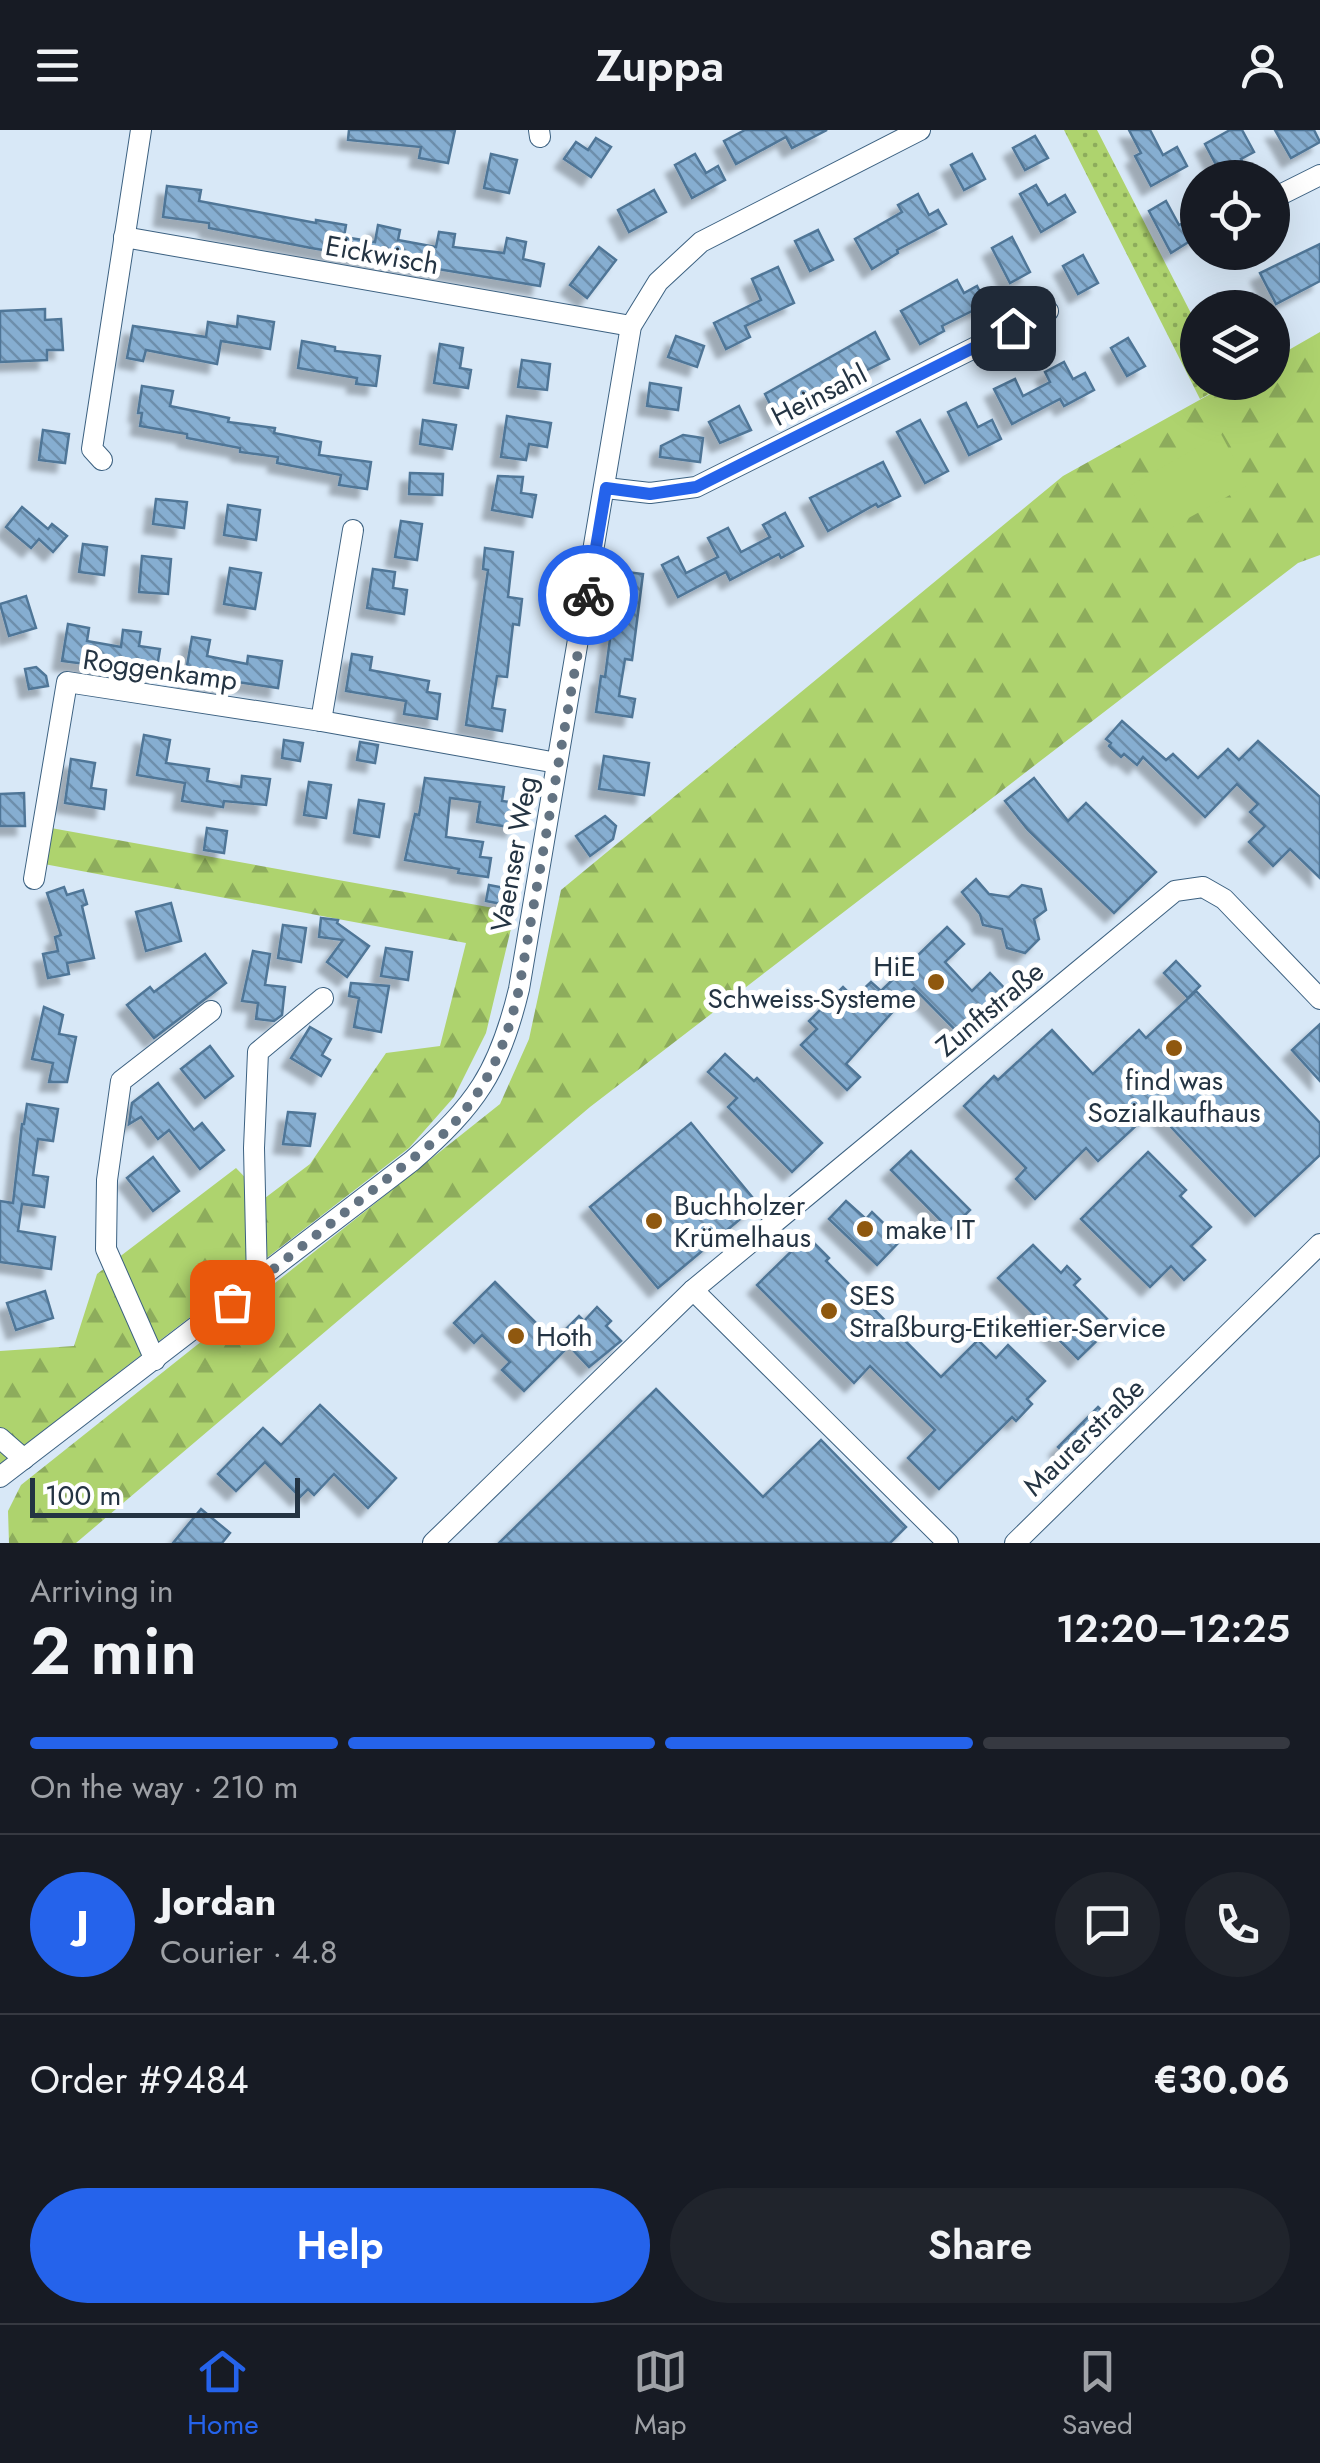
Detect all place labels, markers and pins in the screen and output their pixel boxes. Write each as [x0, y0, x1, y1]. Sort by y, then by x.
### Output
pin [971, 286, 1056, 371]
place label: HiE Schweiss-Systeme [708, 946, 916, 1019]
marker: HiE Schweiss-Systeme [925, 971, 947, 993]
marker: find was Sozialkaufhaus [1163, 1037, 1185, 1059]
place label: find was Sozialkaufhaus [1088, 1060, 1260, 1133]
place label: Buchholzer Krümelhaus [674, 1185, 811, 1258]
place label: make IT [885, 1209, 975, 1250]
marker: Buchholzer Krümelhaus [643, 1210, 665, 1232]
marker: make IT [854, 1218, 876, 1240]
pin [190, 1260, 275, 1345]
place label: SES Straßburg-Etikettier-Service [849, 1275, 1166, 1348]
marker: SES Straßburg-Etikettier-Service [818, 1300, 840, 1322]
place label: Hoth [536, 1316, 593, 1357]
marker: Hoth [505, 1325, 527, 1347]

